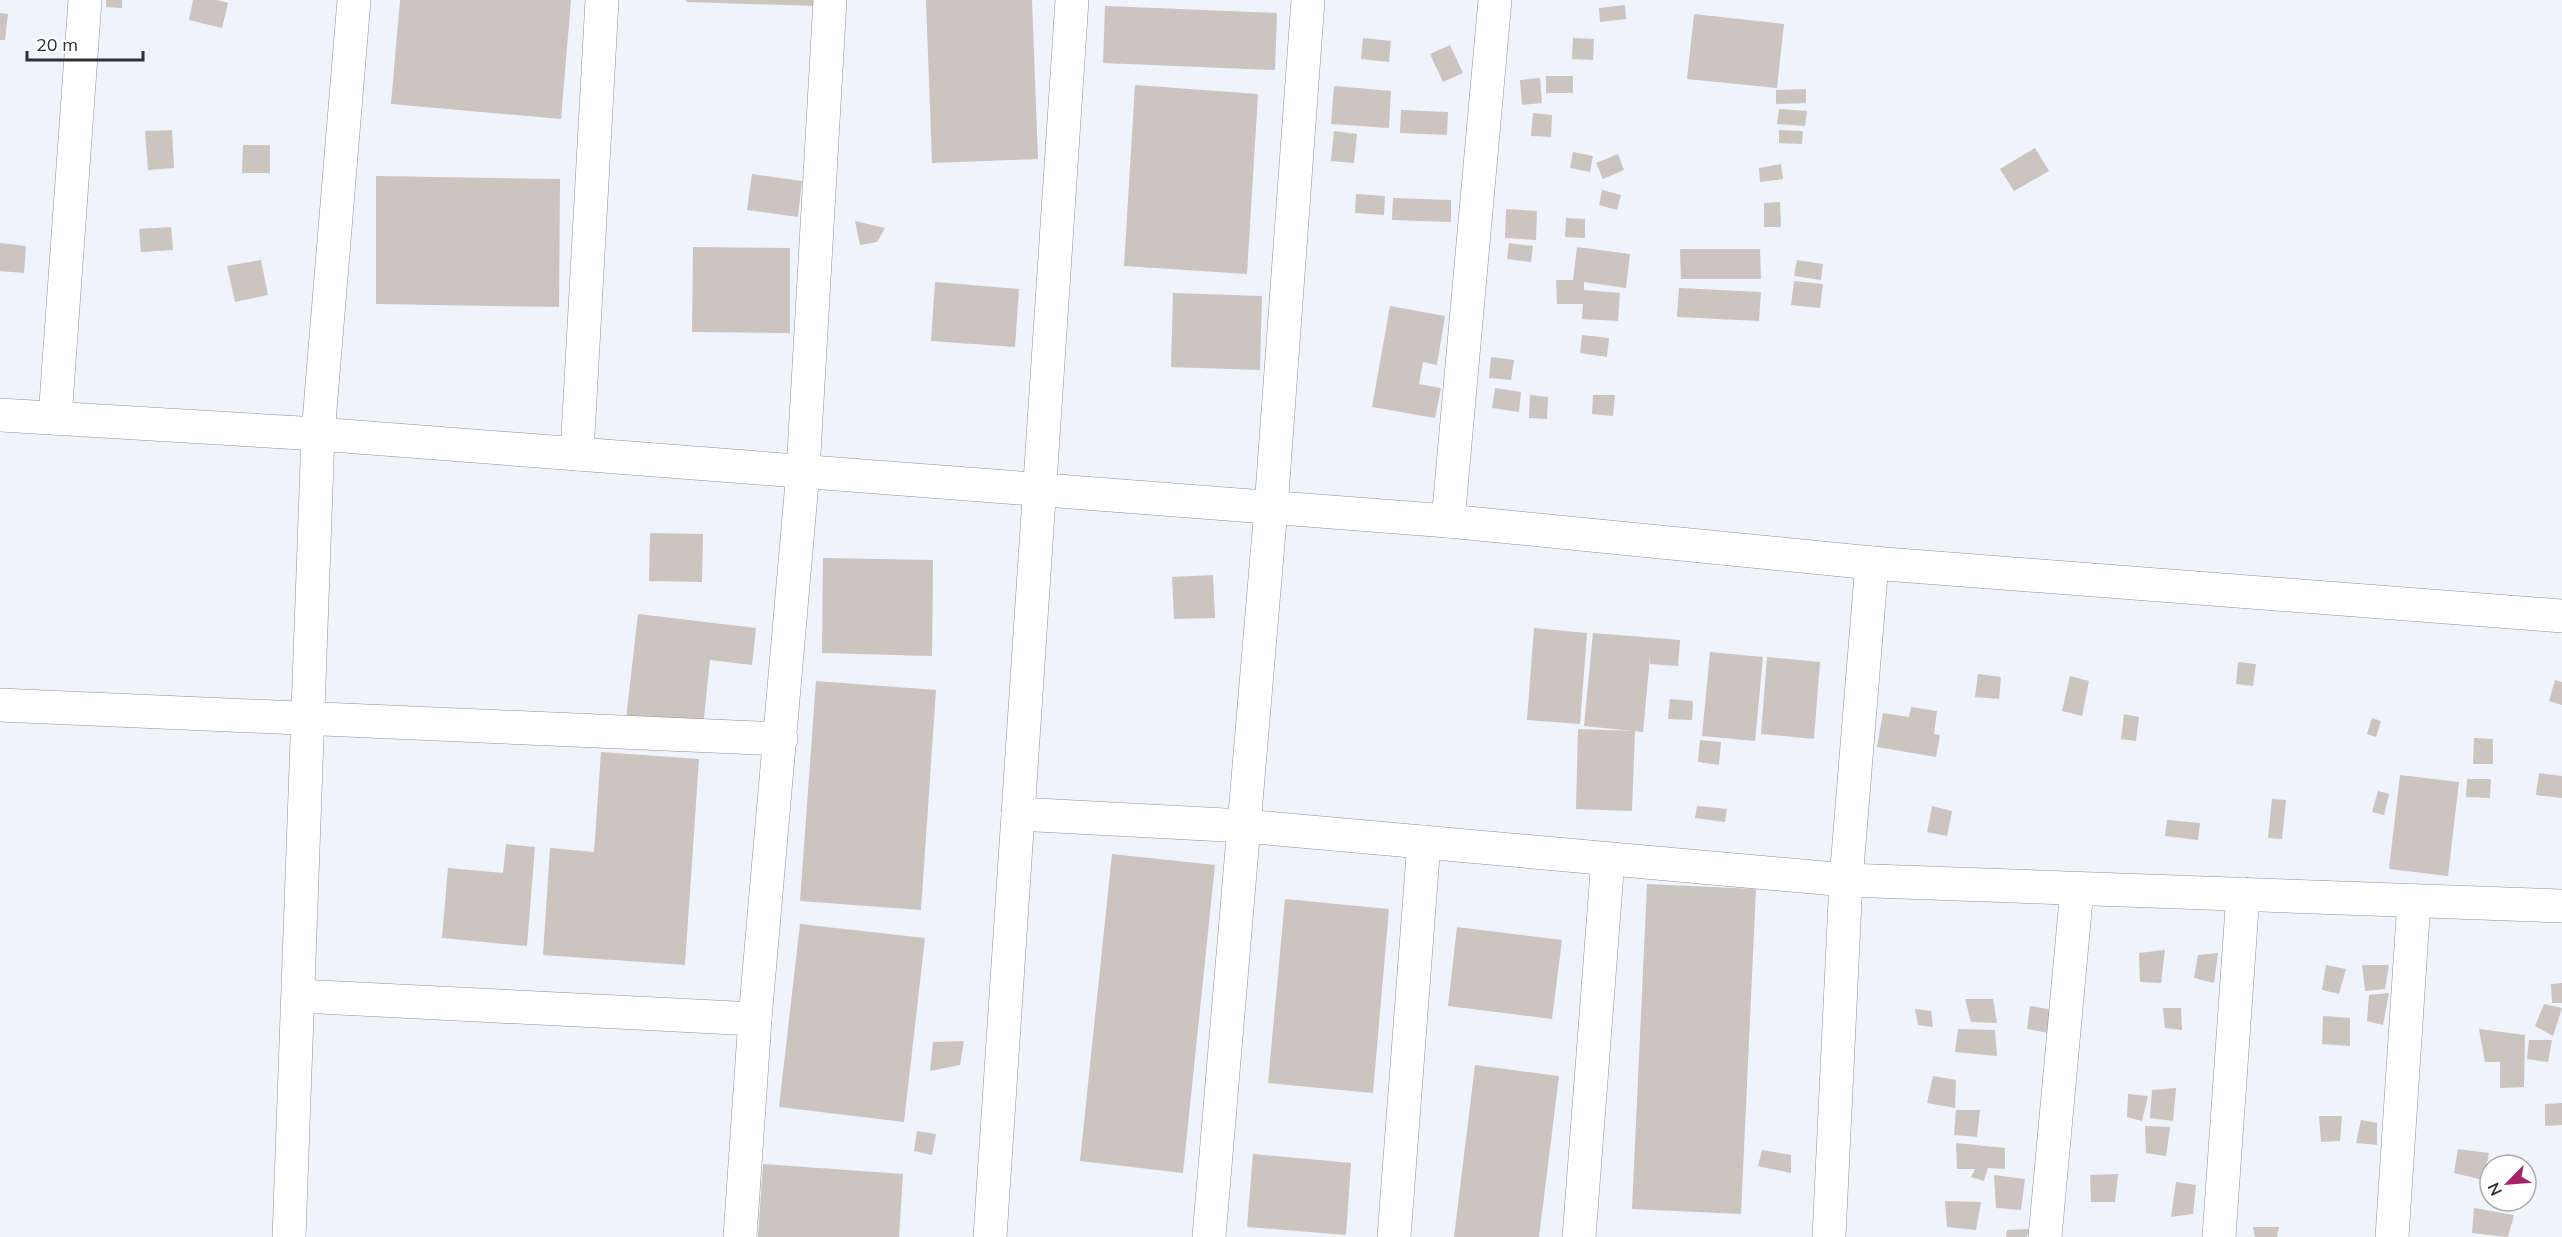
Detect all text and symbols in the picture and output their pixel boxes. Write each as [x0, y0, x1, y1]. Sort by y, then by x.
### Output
scale bar [27, 24, 142, 62]
text: 20 m [36, 33, 78, 56]
north arrow [2478, 1153, 2538, 1213]
text: N [2483, 1180, 2506, 1199]

